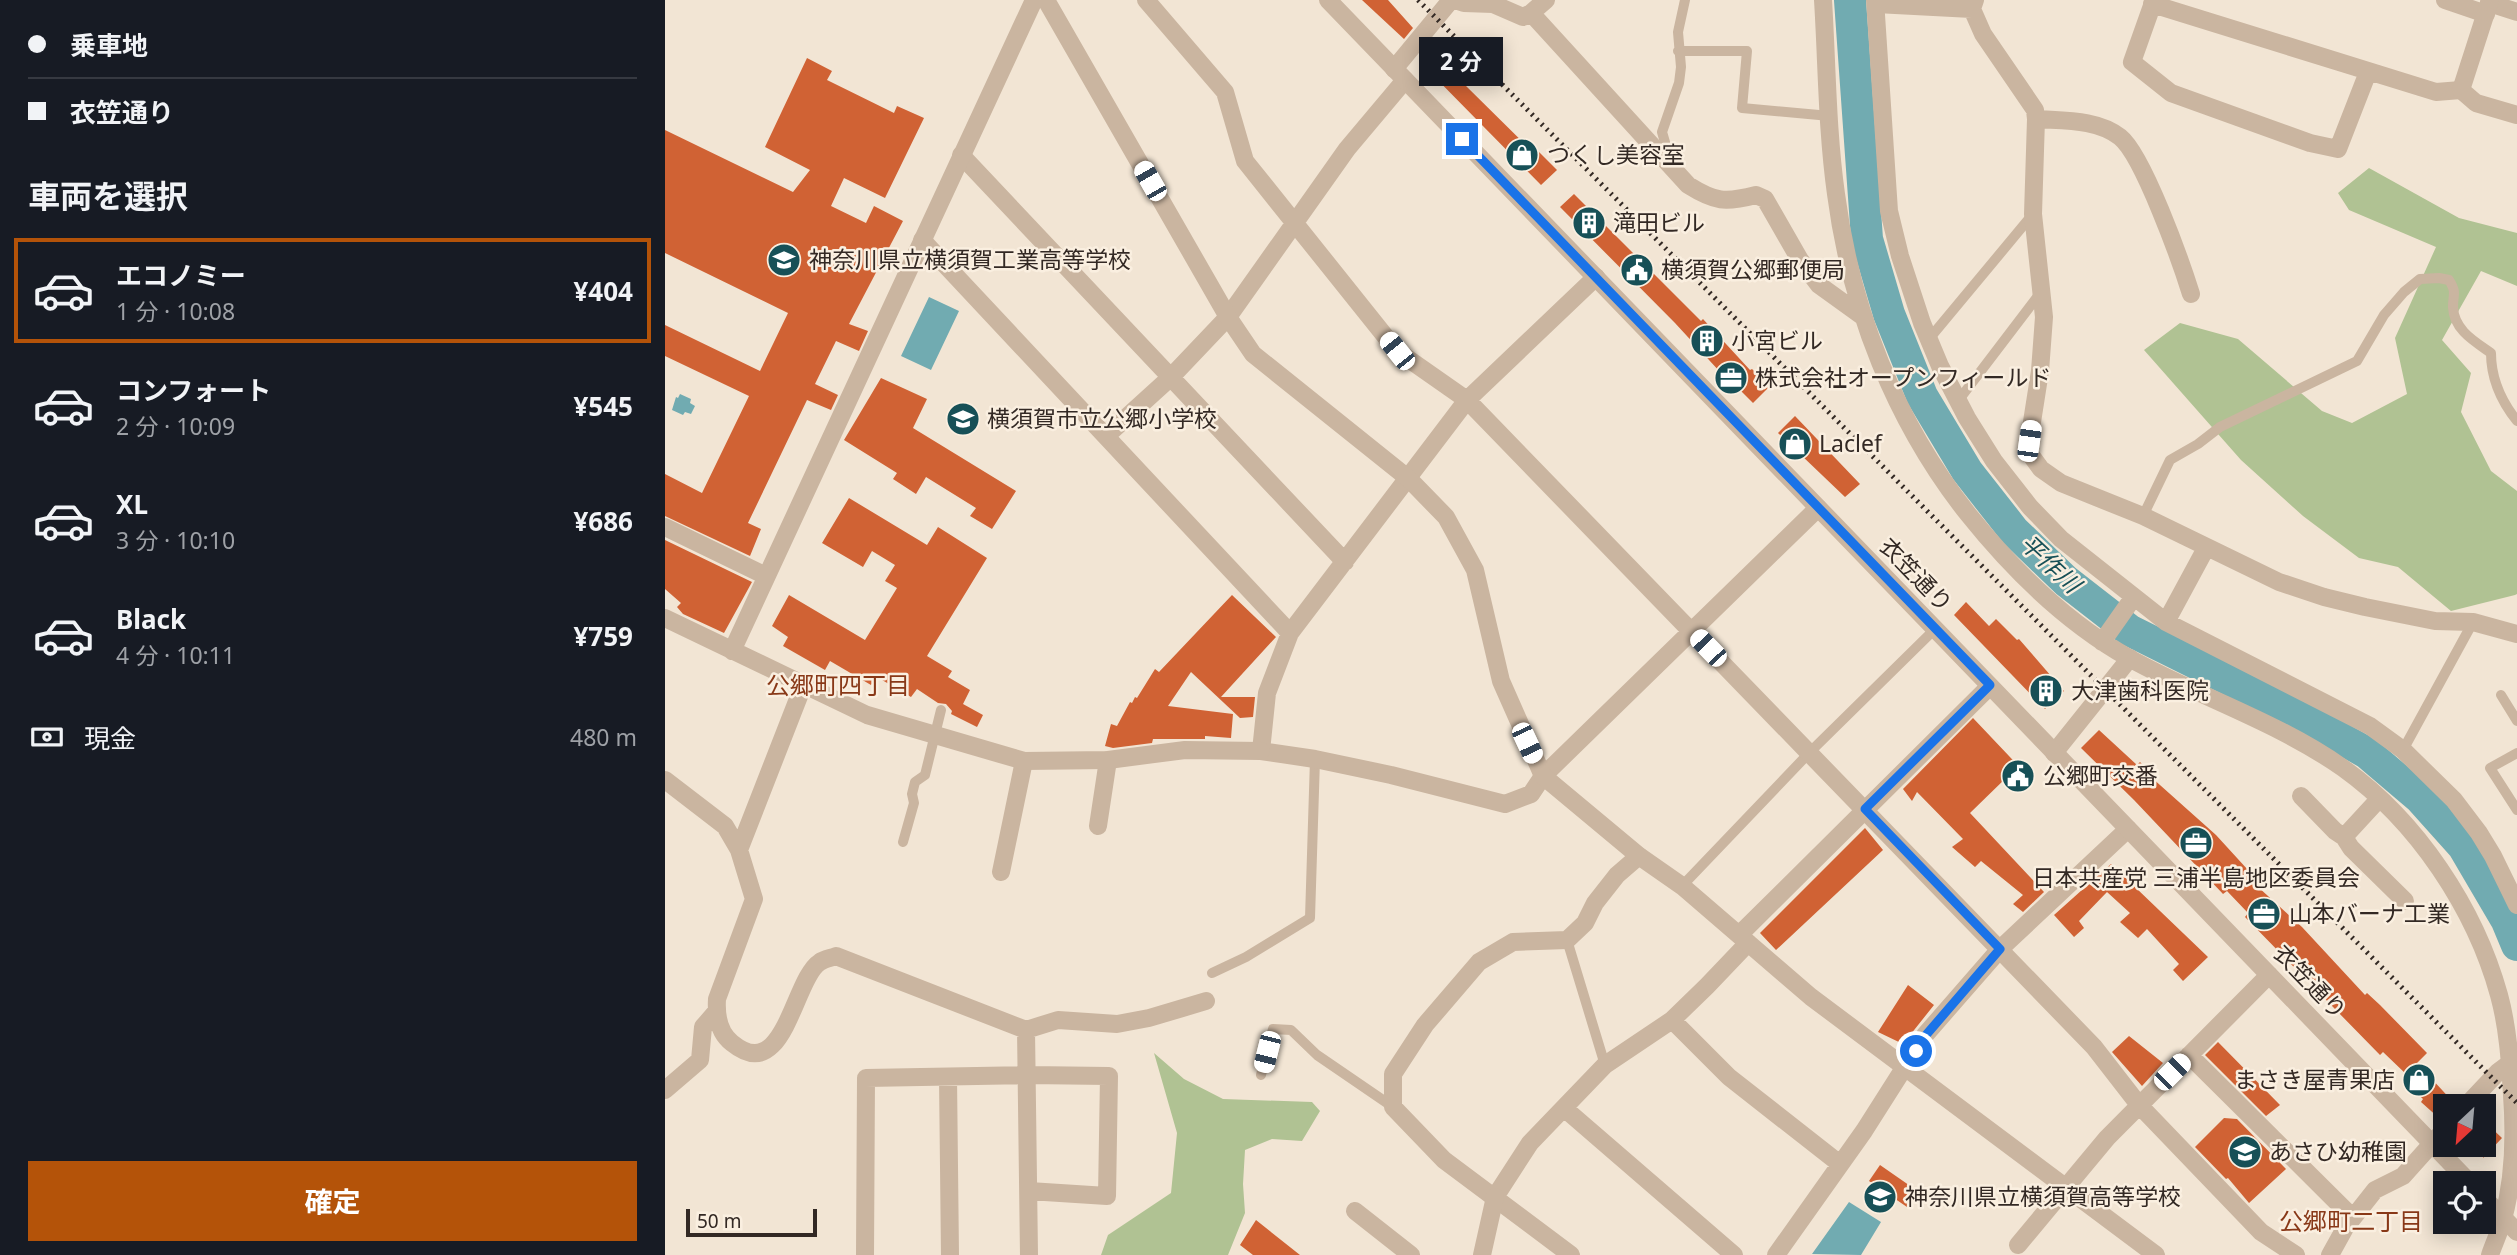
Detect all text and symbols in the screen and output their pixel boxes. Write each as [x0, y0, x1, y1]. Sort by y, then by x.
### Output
text: 乗車地 [70, 27, 148, 63]
callout: 2 分 [1420, 38, 1504, 86]
text: 2 分 [1440, 45, 1482, 77]
text: 衣笠通り [70, 94, 174, 130]
route end [1446, 123, 1478, 155]
shop icon: つくし美容室 [1503, 136, 1541, 174]
place label: つくし美容室 [1547, 138, 1685, 170]
car [1131, 158, 1170, 204]
text: 車両を選択 [28, 174, 188, 217]
building icon: 滝田ビル [1570, 204, 1608, 242]
place label: 滝田ビル [1613, 206, 1705, 238]
school or university icon: 神奈川県立横須賀工業高等学校 [765, 241, 803, 279]
place label: 神奈川県立横須賀工業高等学校 [809, 243, 1131, 275]
public building icon: 横須賀公郷郵便局 [1618, 251, 1656, 289]
place label: 横須賀公郷郵便局 [1661, 253, 1845, 285]
text: エコノミー [116, 257, 246, 293]
icon: car [32, 259, 95, 322]
text: ¥404 [574, 273, 633, 309]
text: 1 分 · 10:08 [116, 295, 235, 327]
building icon: 小宮ビル [1688, 322, 1726, 360]
place label: 小宮ビル [1731, 324, 1823, 356]
car [1376, 328, 1419, 374]
office icon: 株式会社オープンフィールド [1712, 359, 1750, 397]
place label: 株式会社オープンフィールド [1755, 361, 2051, 393]
text: コンフォート [116, 372, 271, 408]
icon: car [32, 374, 95, 437]
text: ¥545 [574, 388, 633, 424]
school or university icon: 横須賀市立公郷小学校 [944, 400, 982, 438]
place label: 横須賀市立公郷小学校 [987, 402, 1217, 434]
text: 2 分 · 10:09 [116, 410, 235, 442]
car [2016, 419, 2043, 463]
shop icon: Laclef [1776, 425, 1814, 463]
place label: Laclef [1819, 427, 1883, 459]
text: XL [116, 486, 148, 522]
icon: car [32, 489, 95, 552]
text: ¥686 [574, 503, 633, 539]
text: 3 分 · 10:10 [116, 524, 235, 556]
water label: 平作川 [2013, 526, 2091, 602]
street label: 衣笠通り [1873, 530, 1960, 619]
text: Black [116, 601, 186, 637]
icon: car [32, 604, 95, 667]
text: ¥759 [574, 618, 633, 654]
car [1686, 626, 1731, 670]
text: 4 分 · 10:11 [116, 639, 235, 671]
district label: 公郷町四丁目 [766, 668, 910, 701]
building icon: 大津歯科医院 [2027, 672, 2065, 710]
place label: 大津歯科医院 [2071, 674, 2209, 706]
icon: cash [28, 718, 66, 756]
text: 現金 [84, 720, 136, 756]
car [1509, 720, 1546, 766]
text: 480 m [570, 721, 637, 753]
public building icon: 公郷町交番 [1999, 757, 2037, 795]
place label: 公郷町交番 [2043, 759, 2158, 791]
office icon: 日本共産党 三浦半島地区委員会 [2177, 824, 2215, 862]
place label: 日本共産党 三浦半島地区委員会 [2032, 861, 2360, 893]
office icon: 山本バーナ工業 [2245, 895, 2283, 933]
place label: 山本バーナ工業 [2289, 897, 2450, 929]
street label: 衣笠通り [2267, 937, 2354, 1026]
car [1252, 1029, 1283, 1075]
route start [1900, 1035, 1932, 1067]
car [2150, 1050, 2195, 1094]
shop icon: まさき屋青果店 [2400, 1061, 2438, 1099]
place label: まさき屋青果店 [2234, 1063, 2395, 1095]
north arrow [2433, 1094, 2495, 1157]
map controls [2433, 1094, 2496, 1234]
school or university icon: あさひ幼稚園 [2226, 1133, 2264, 1171]
place label: あさひ幼稚園 [2269, 1135, 2407, 1167]
button: 確定 [28, 1161, 637, 1241]
button: locate [2433, 1171, 2496, 1234]
school or university icon: 神奈川県立横須賀高等学校 [1861, 1178, 1899, 1216]
place label: 神奈川県立横須賀高等学校 [1905, 1180, 2181, 1212]
district label: 公郷町二丁目 [2279, 1204, 2423, 1237]
scale bar [686, 1206, 817, 1238]
text: 50 m [697, 1208, 741, 1234]

